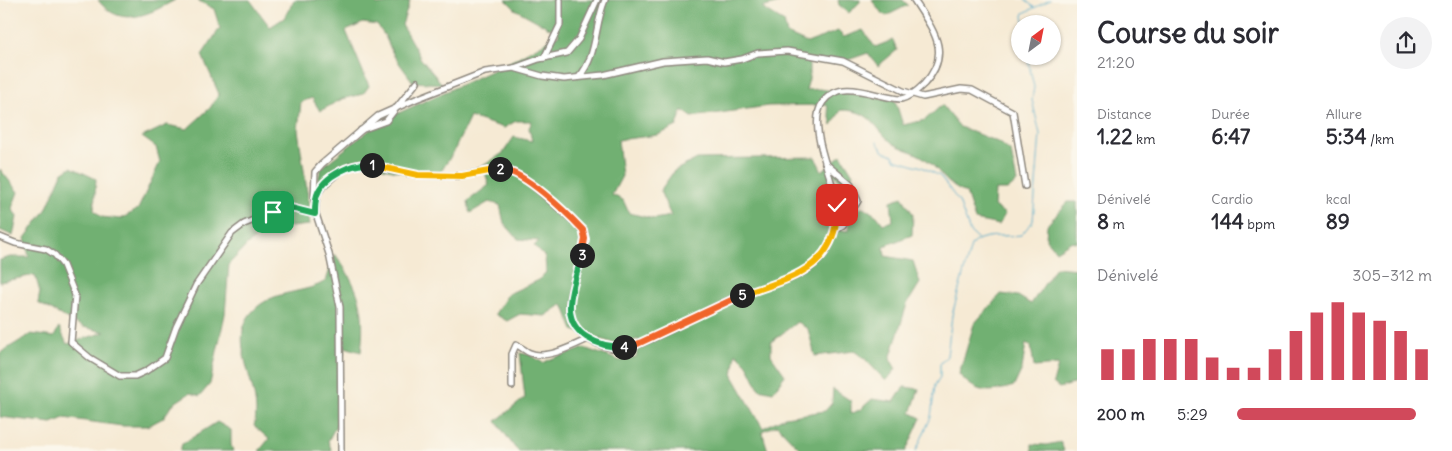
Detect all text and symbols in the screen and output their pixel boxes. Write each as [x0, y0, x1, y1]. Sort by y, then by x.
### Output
north arrow [1011, 15, 1061, 65]
map controls [1011, 15, 1061, 65]
text: Course du soir [1097, 15, 1279, 51]
button: share [1380, 17, 1432, 69]
text: 21:20 [1097, 52, 1135, 72]
text: Distance [1097, 105, 1152, 123]
text: Durée [1211, 105, 1250, 123]
text: Allure [1326, 105, 1362, 123]
text: 1.22 [1097, 123, 1133, 150]
text: 6:47 [1211, 123, 1250, 150]
text: 5:34 [1326, 123, 1367, 150]
text: km [1133, 130, 1155, 148]
text: /km [1367, 130, 1394, 148]
pin: 1 [360, 152, 384, 178]
text: 1 [370, 156, 375, 174]
pin: 2 [488, 156, 512, 182]
text: 2 [497, 160, 504, 178]
pin [816, 184, 858, 226]
text: Dénivelé [1097, 190, 1151, 208]
text: Cardio [1211, 190, 1253, 208]
text: kcal [1326, 190, 1351, 208]
pin [252, 191, 294, 233]
icon: check [823, 191, 851, 219]
icon: arrive [259, 198, 287, 226]
text: 8 [1097, 208, 1109, 235]
text: 144 [1211, 208, 1244, 235]
text: 89 [1326, 208, 1350, 235]
text: m [1109, 215, 1125, 233]
text: bpm [1244, 215, 1275, 233]
pin: 3 [570, 242, 594, 268]
text: 3 [579, 246, 586, 264]
text: Dénivelé [1097, 265, 1158, 285]
text: 305–312 m [1352, 265, 1432, 285]
pin: 5 [730, 282, 754, 308]
text: 5 [738, 286, 747, 304]
pin: 4 [612, 334, 636, 360]
text: 4 [620, 338, 629, 356]
text: 200 m [1097, 404, 1145, 424]
text: 5:29 [1177, 404, 1208, 424]

